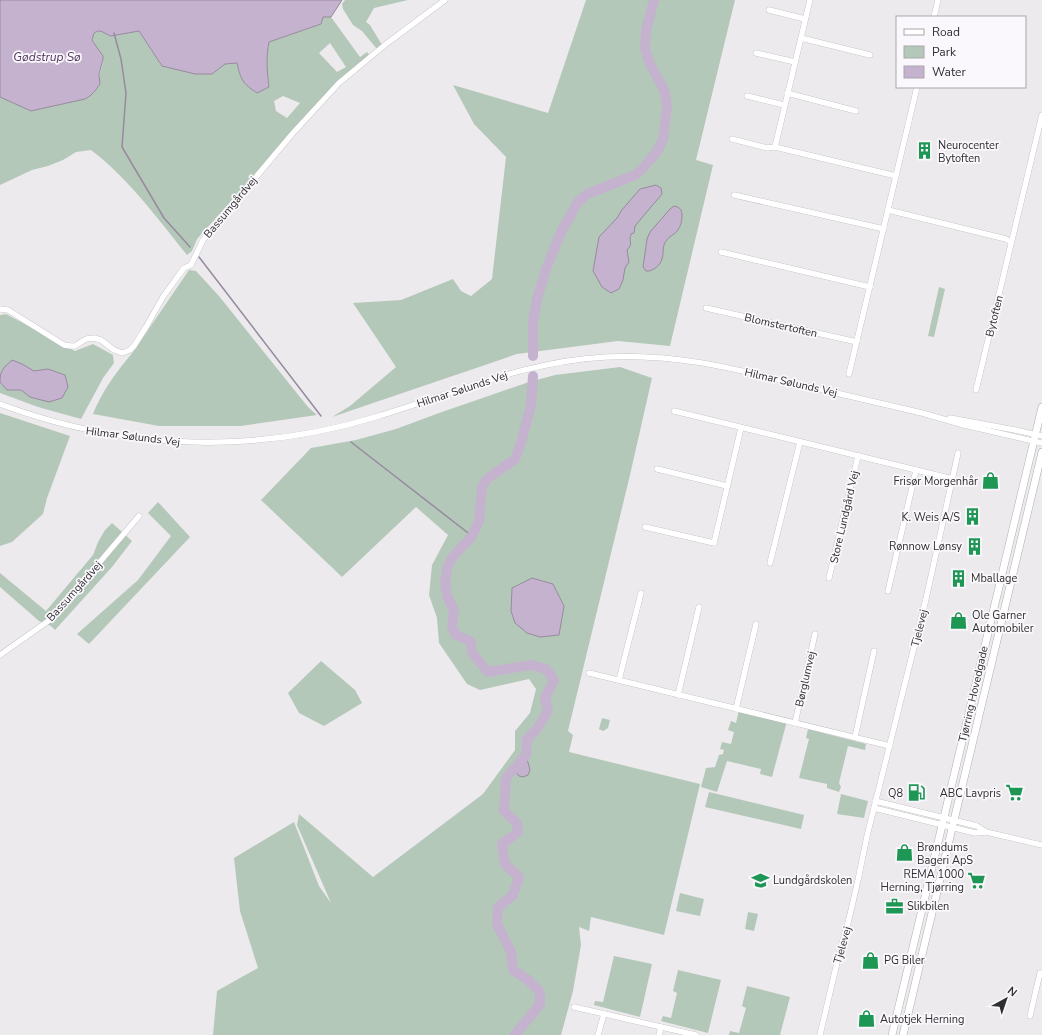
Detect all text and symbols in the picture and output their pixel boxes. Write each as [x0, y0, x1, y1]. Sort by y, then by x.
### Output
legend [896, 16, 1026, 88]
text: Road [932, 24, 960, 40]
text: Park [932, 44, 957, 60]
water label: Gødstrup Sø [13, 49, 81, 65]
text: Water [932, 64, 966, 80]
place label: Neurocenter Bytoften [938, 138, 999, 166]
building icon: Neurocenter Bytoften [915, 141, 935, 161]
street label: Bassumgårdvej [200, 173, 261, 241]
street label: Bytoften [982, 294, 1007, 338]
street label: Blomstertoften [743, 310, 819, 341]
street label: Hilmar Sølunds Vej [743, 365, 839, 400]
street label: Hilmar Sølunds Vej [415, 368, 509, 411]
street label: Hilmar Sølunds Vej [85, 423, 181, 450]
street label: Store Lundgård Vej [827, 469, 862, 565]
shop icon: Frisør Morgenhår [981, 471, 1001, 491]
place label: Frisør Morgenhår [893, 474, 978, 489]
building icon: K. Weis A/S [963, 507, 983, 527]
place label: K. Weis A/S [901, 510, 960, 525]
building icon: Rønnow Lønsy [965, 536, 985, 556]
place label: Rønnow Lønsy [889, 539, 962, 554]
street label: Bassumgårdvej [43, 558, 105, 625]
building icon: Mballage [948, 568, 968, 588]
place label: Mballage [971, 571, 1017, 586]
street label: Tjelevej [908, 608, 931, 648]
place label: Ole Garner Automobiler [972, 608, 1034, 636]
shop icon: Ole Garner Automobiler [949, 611, 969, 631]
street label: Tjørring Hovedgade [955, 645, 992, 744]
street label: Børglumvej [792, 650, 819, 708]
fuel station icon: Q8 [906, 783, 926, 803]
supermarket icon: ABC Lavpris [1004, 783, 1024, 803]
place label: Q8 [888, 786, 903, 801]
place label: ABC Lavpris [940, 786, 1001, 801]
place label: Brøndums Bageri ApS [917, 840, 973, 868]
shop icon: Brøndums Bageri ApS [894, 843, 914, 863]
place label: REMA 1000 Herning, Tjørring [881, 867, 964, 895]
school or university icon: Lundgårdskolen [750, 870, 770, 890]
supermarket icon: REMA 1000 Herning, Tjørring [967, 870, 987, 890]
place label: Lundgårdskolen [773, 873, 852, 888]
office icon: Slikbilen [884, 896, 904, 916]
place label: Slikbilen [907, 899, 949, 914]
street label: Tjelevej [830, 925, 855, 966]
shop icon: PG Biler [861, 950, 881, 970]
place label: PG Biler [884, 953, 925, 968]
north arrow [986, 979, 1026, 1019]
text: N [1004, 983, 1020, 1000]
shop icon: Autotjek Herning [857, 1009, 877, 1029]
place label: Autotjek Herning [880, 1012, 964, 1027]

